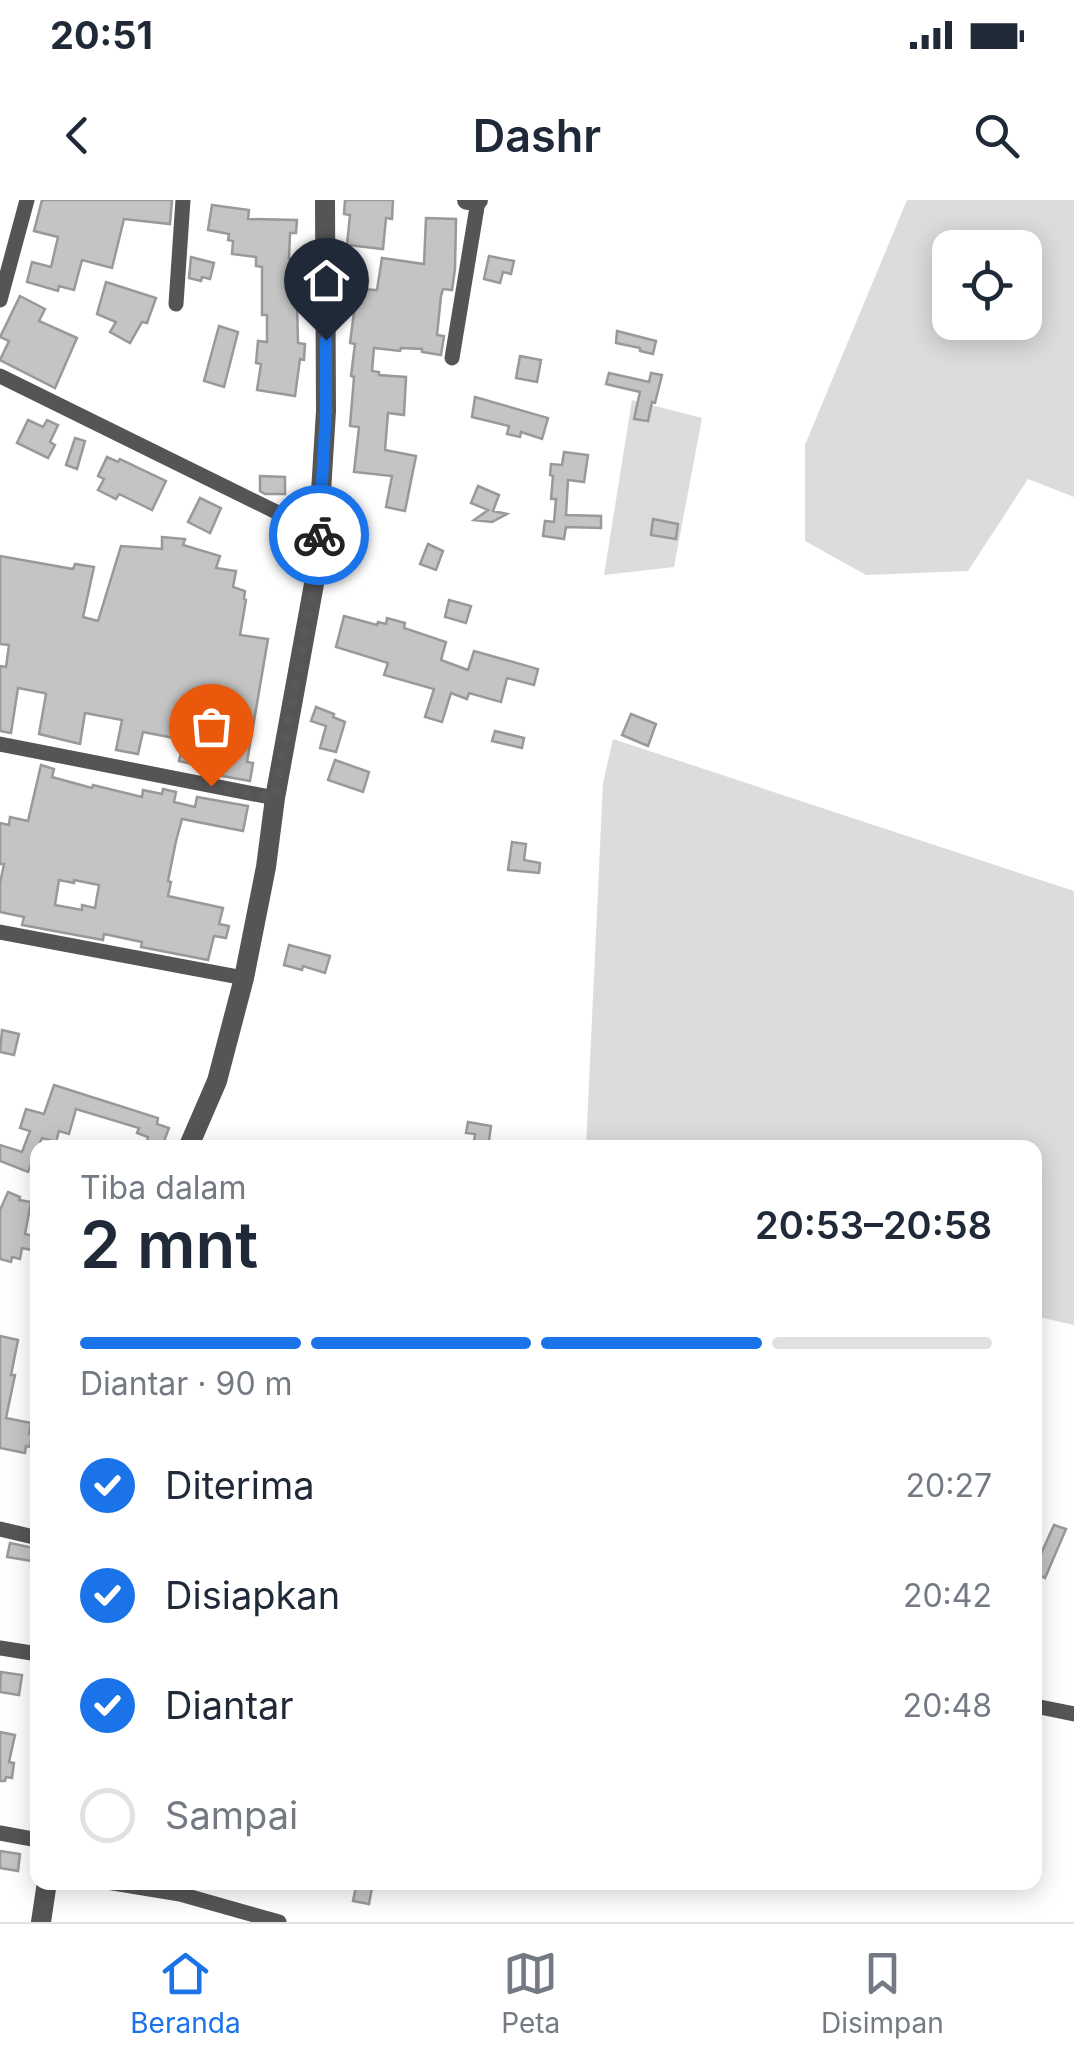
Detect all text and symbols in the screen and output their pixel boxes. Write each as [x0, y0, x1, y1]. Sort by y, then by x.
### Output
text: 20:51 [50, 12, 153, 58]
icon: back [50, 108, 105, 163]
text: Dashr [473, 108, 601, 163]
icon: search [969, 108, 1024, 163]
map controls [932, 230, 1042, 340]
button: locate [932, 230, 1042, 340]
pin [284, 238, 369, 341]
icon: home [299, 253, 354, 308]
courier [269, 485, 369, 585]
icon: bike [292, 508, 347, 563]
pin [169, 684, 254, 787]
icon: bag [184, 699, 239, 754]
text: Tiba dalam [80, 1168, 247, 1207]
text: 20:53–20:58 [755, 1202, 992, 1248]
text: 2 mnt [80, 1205, 258, 1284]
text: Diantar · 90 m [80, 1364, 293, 1403]
icon: check [80, 1458, 135, 1513]
text: Diterima [165, 1462, 315, 1508]
text: 20:27 [905, 1466, 992, 1505]
icon: check [80, 1568, 135, 1623]
text: Disiapkan [165, 1572, 340, 1618]
text: 20:42 [903, 1576, 992, 1615]
icon: check [80, 1678, 135, 1733]
text: Diantar [165, 1682, 294, 1728]
text: 20:48 [903, 1686, 992, 1725]
text: Sampai [165, 1792, 298, 1838]
tab: Beranda [130, 1946, 241, 2040]
tab: Peta [501, 1946, 560, 2040]
tab: Disimpan [821, 1946, 944, 2040]

